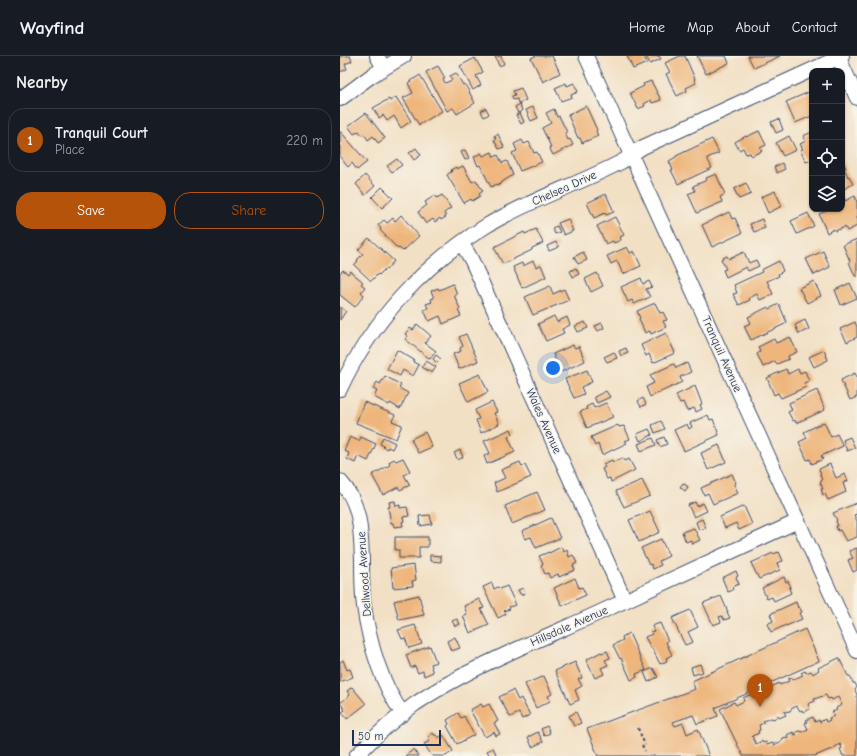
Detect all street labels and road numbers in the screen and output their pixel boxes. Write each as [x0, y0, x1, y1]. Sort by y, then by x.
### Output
street label: Chelsea Drive [529, 167, 599, 209]
street label: Tranquil Avenue [699, 314, 745, 394]
street label: Wales Avenue [523, 386, 565, 456]
street label: Dellwood Avenue [354, 531, 374, 617]
street label: Hillsdale Avenue [528, 603, 610, 649]

